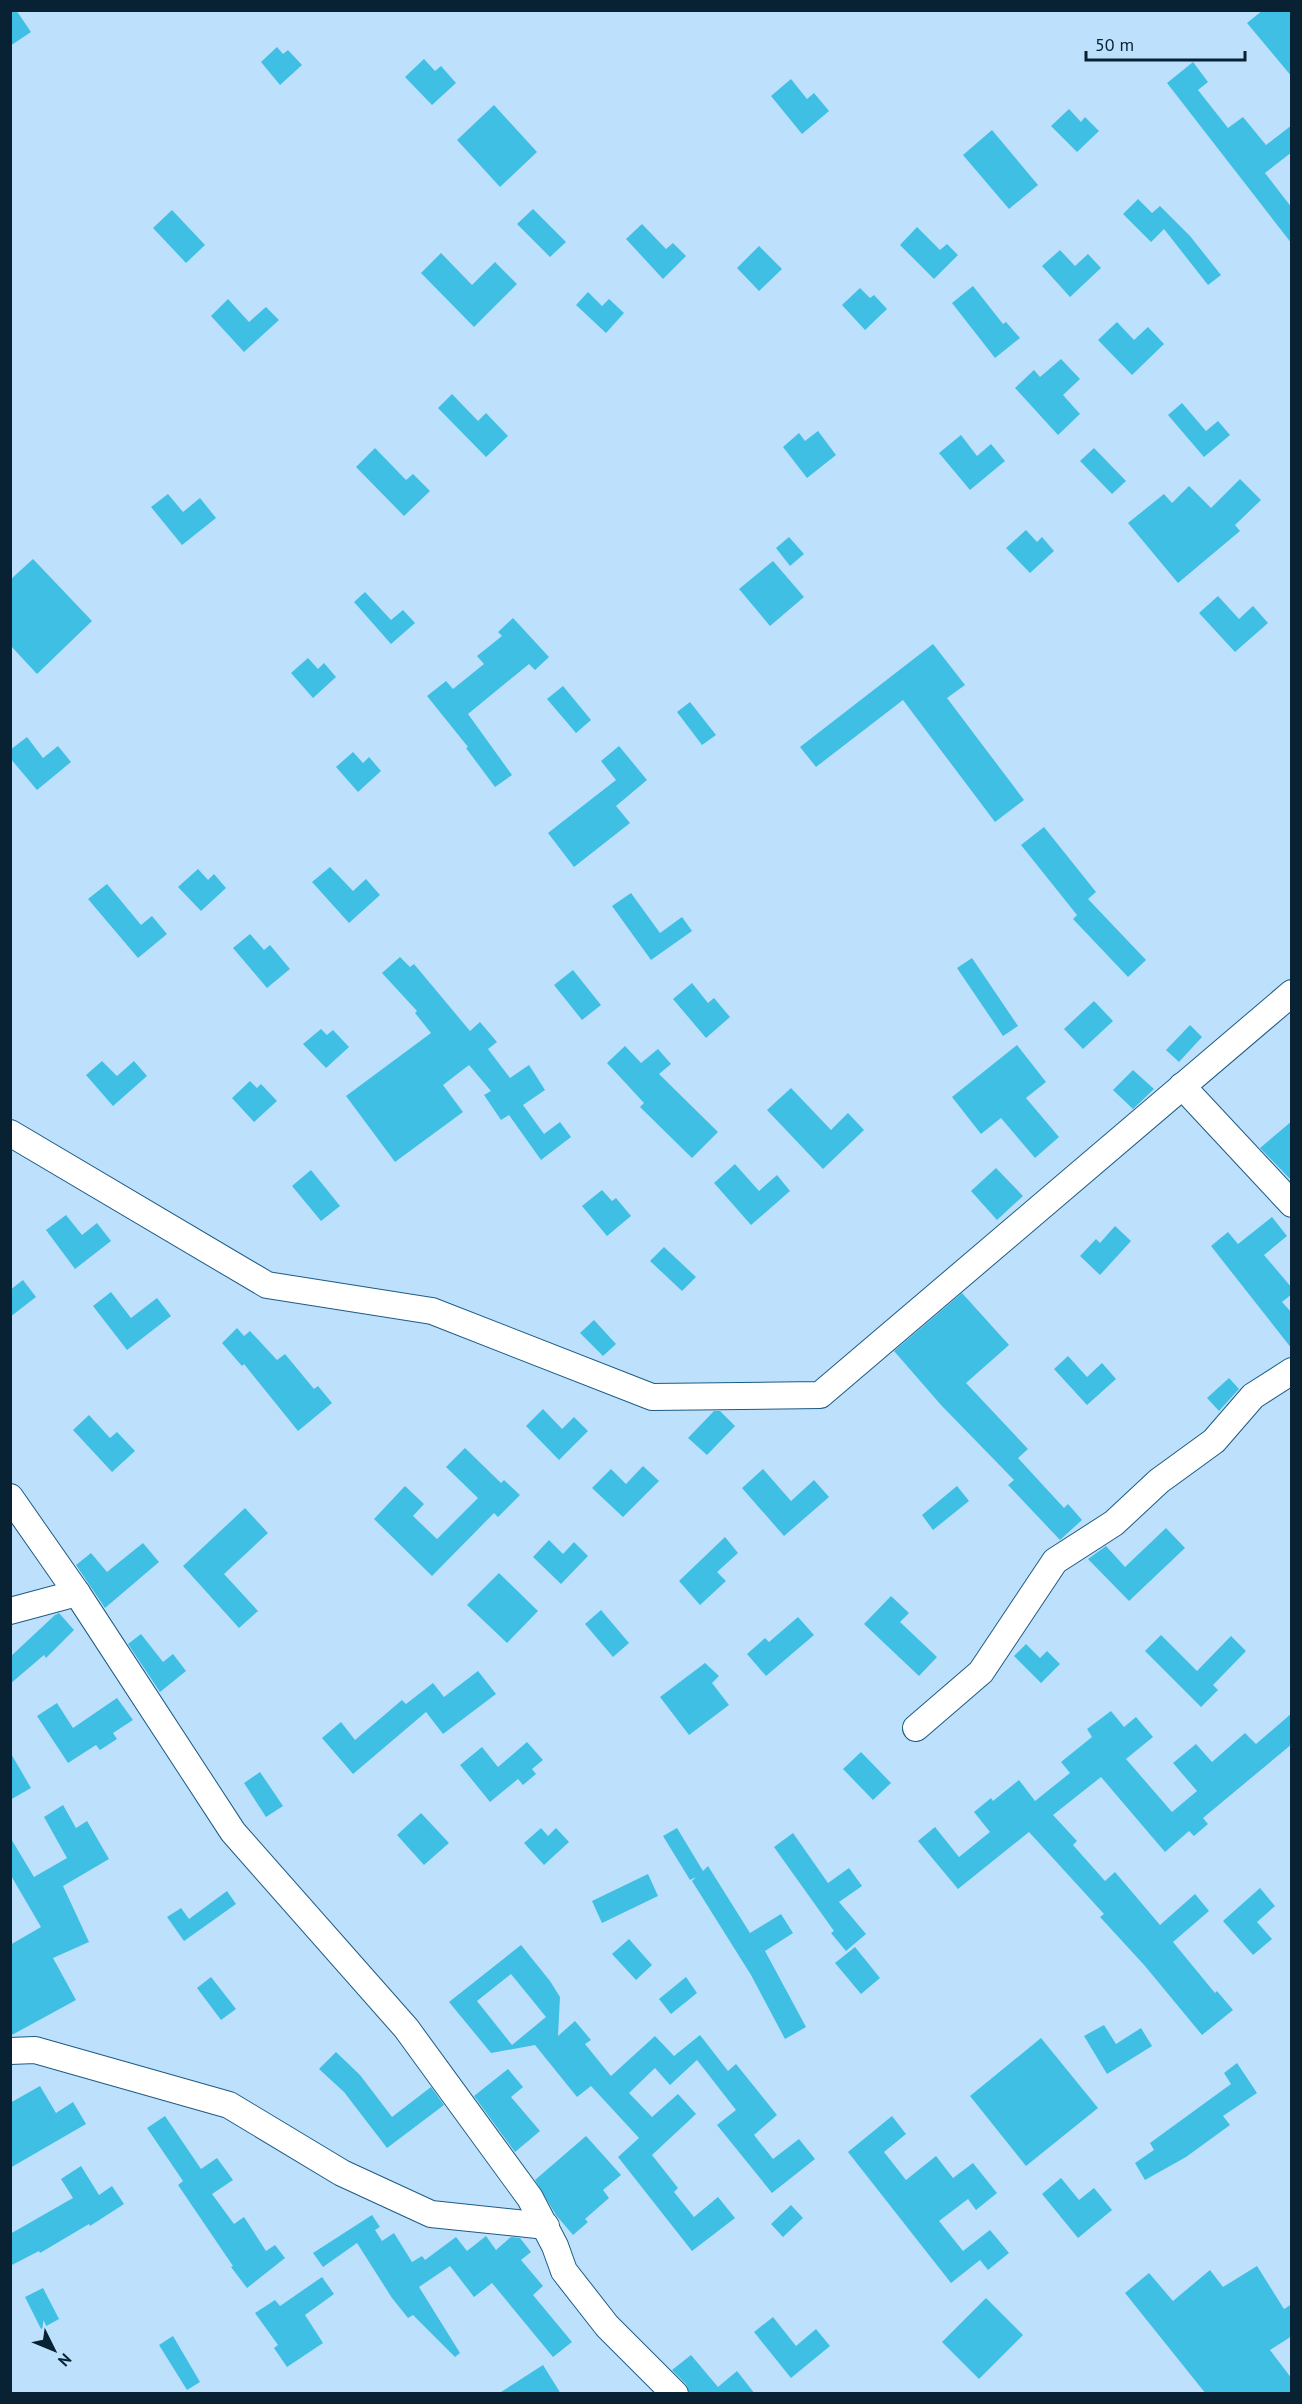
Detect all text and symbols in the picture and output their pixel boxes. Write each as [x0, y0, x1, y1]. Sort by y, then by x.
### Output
scale bar [1086, 24, 1245, 62]
text: 50 m [1095, 33, 1134, 56]
north arrow [24, 2320, 84, 2380]
text: N [54, 2350, 76, 2371]

